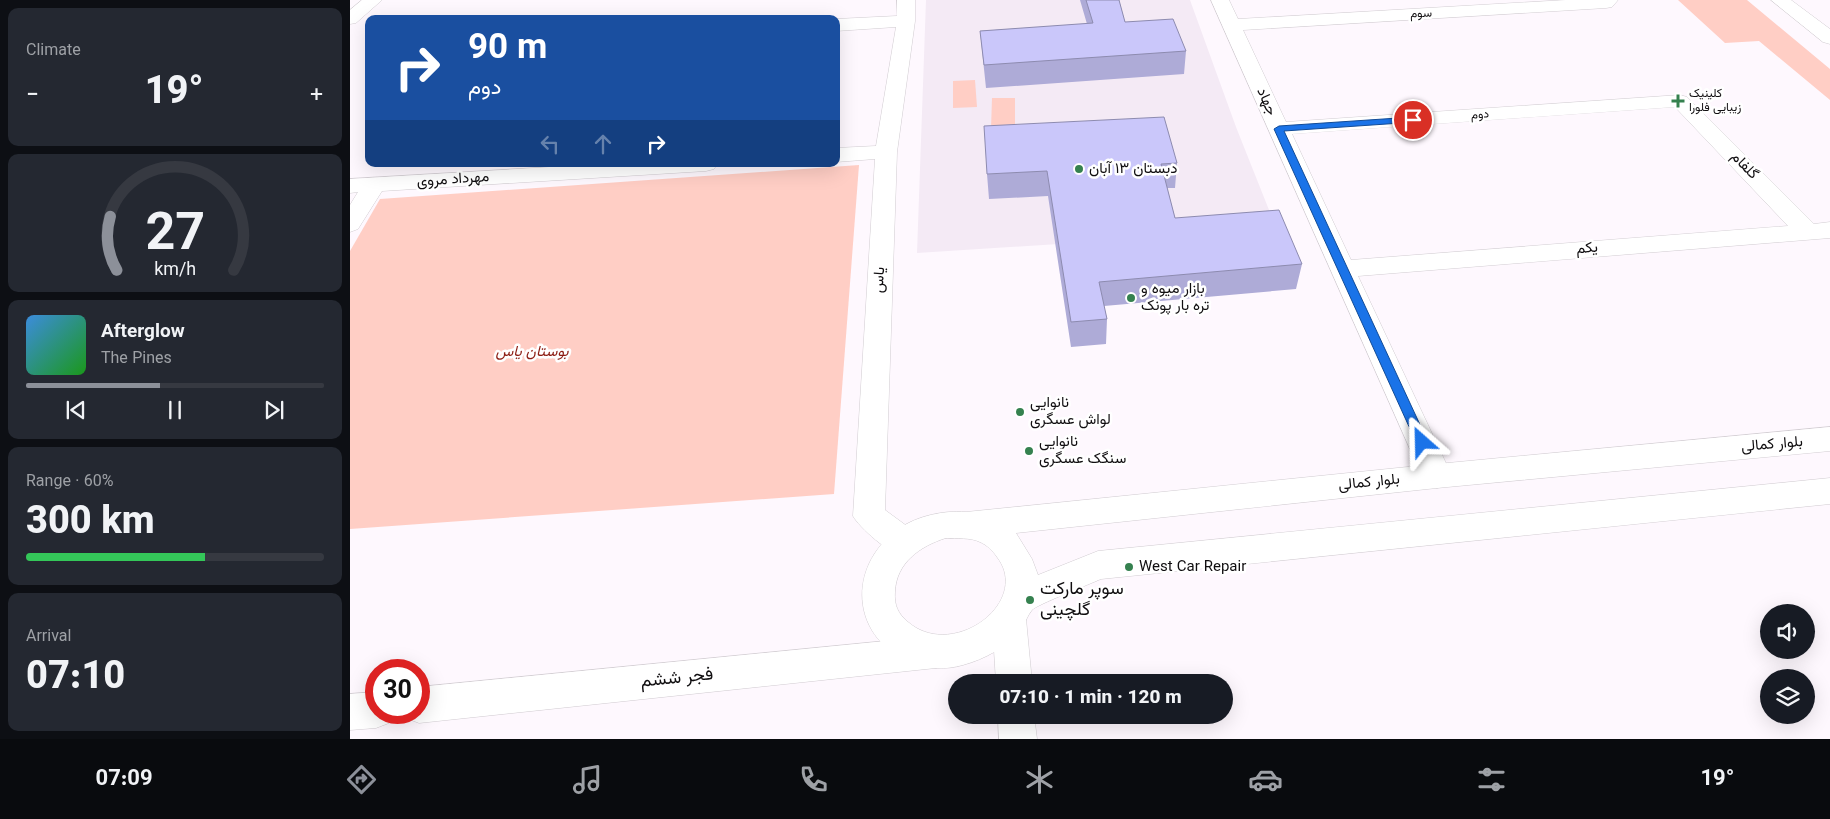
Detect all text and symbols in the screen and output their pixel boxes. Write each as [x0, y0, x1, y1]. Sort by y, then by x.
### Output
street label: سوم [1410, 4, 1432, 24]
text: 90 m [468, 22, 547, 77]
icon: right [385, 35, 450, 100]
text: Climate [26, 39, 81, 64]
text: 19° [145, 64, 203, 123]
text: دوم [468, 71, 501, 106]
text: − [26, 72, 39, 116]
text: + [309, 72, 324, 116]
street label: جهاد [1250, 84, 1282, 120]
place label: کلینیک زیبایی فلورا [1689, 85, 1741, 117]
marker: کلینیک زیبایی فلورا [1671, 94, 1685, 108]
pin [1392, 99, 1434, 141]
street label: دوم [1470, 105, 1490, 125]
icon: arrive [1399, 106, 1427, 134]
icon: left [536, 130, 564, 158]
icon: ahead [589, 130, 617, 158]
icon: right [642, 130, 670, 158]
street label: گلفام [1725, 147, 1764, 186]
place label: دبستان ۱۳ آبان [1089, 158, 1177, 181]
marker: دبستان ۱۳ آبان [1073, 163, 1085, 175]
street label: مهرداد مروی [416, 166, 490, 194]
text: 27 [145, 196, 205, 277]
street label: یکم [1575, 237, 1599, 261]
text: km/h [154, 257, 196, 285]
street label: یاس [868, 266, 892, 294]
place label: بازار ميوه و تره بار پونک [1141, 278, 1210, 318]
marker: بازار ميوه و تره بار پونک [1125, 292, 1137, 304]
text: Afterglow [101, 318, 185, 347]
park label: بوستان یاس [495, 341, 569, 364]
text: The Pines [101, 347, 172, 372]
place label: نانوایی لواش عسگری [1030, 392, 1111, 432]
icon: previous [62, 396, 90, 424]
icon: pause [161, 396, 189, 424]
icon: next [260, 396, 288, 424]
marker: نانوایی لواش عسگری [1014, 406, 1026, 418]
position arrow [1395, 415, 1447, 467]
place label: نانوایی سنگک عسگری [1039, 431, 1126, 471]
street label: بلوار کمالی [1740, 431, 1804, 459]
marker: نانوایی سنگک عسگری [1023, 445, 1035, 457]
street label: بلوار کمالی [1337, 468, 1401, 498]
text: Range · 60% [26, 470, 113, 495]
text: 300 km [26, 494, 155, 553]
place label: West Car Repair [1139, 556, 1246, 579]
marker: West Car Repair [1123, 561, 1135, 573]
place label: سوپر مارکت گلچینی [1040, 576, 1124, 625]
marker: سوپر مارکت گلچینی [1024, 594, 1036, 606]
map controls [1760, 604, 1815, 724]
button: sound [1760, 604, 1815, 659]
text: Arrival [26, 625, 71, 650]
text: 07:10 [26, 649, 125, 708]
speed limit sign: 30 [365, 659, 430, 724]
street label: فجر ششم [639, 661, 715, 697]
button: layers [1760, 669, 1815, 724]
text: 07:10 · 1 min · 120 m [999, 684, 1182, 713]
text: 07:09 [96, 762, 153, 797]
icon: directions [344, 762, 379, 797]
icon: music [570, 762, 605, 797]
icon: phone [796, 762, 831, 797]
icon: climate [1022, 762, 1057, 797]
icon: car [1248, 762, 1283, 797]
icon: filters [1474, 762, 1509, 797]
text: 19° [1701, 762, 1734, 797]

